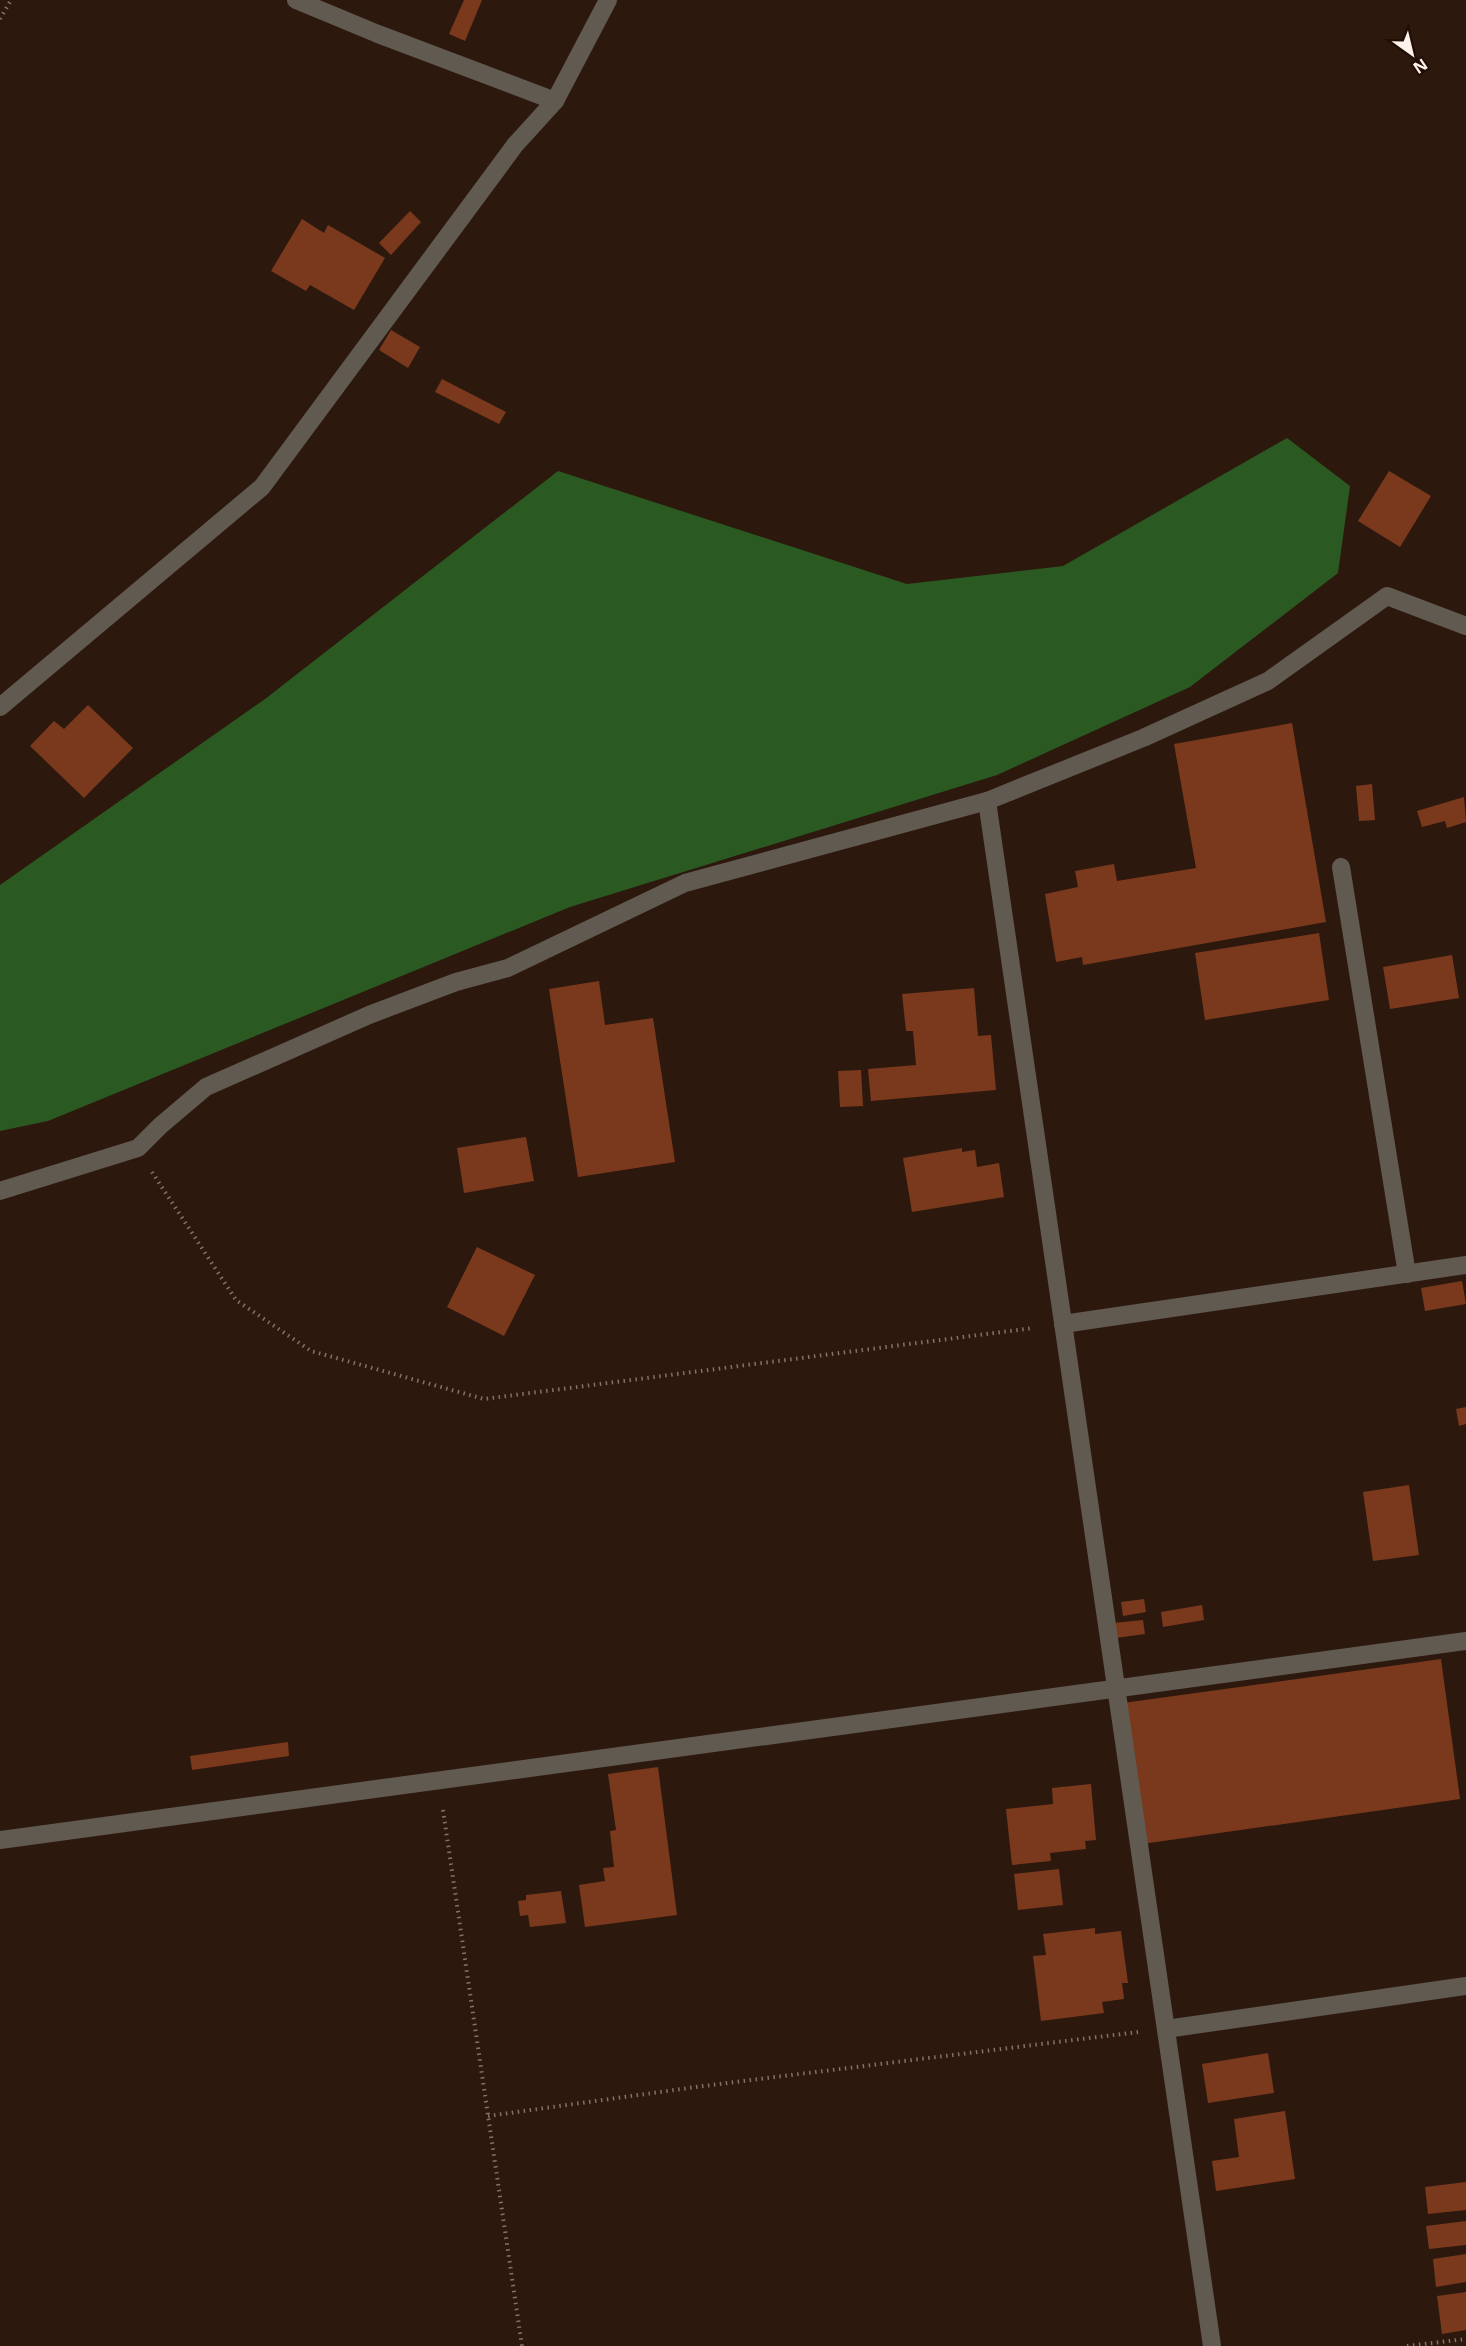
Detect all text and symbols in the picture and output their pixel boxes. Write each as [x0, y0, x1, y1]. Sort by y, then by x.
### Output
north arrow [1382, 24, 1442, 84]
text: N [1409, 54, 1432, 79]

